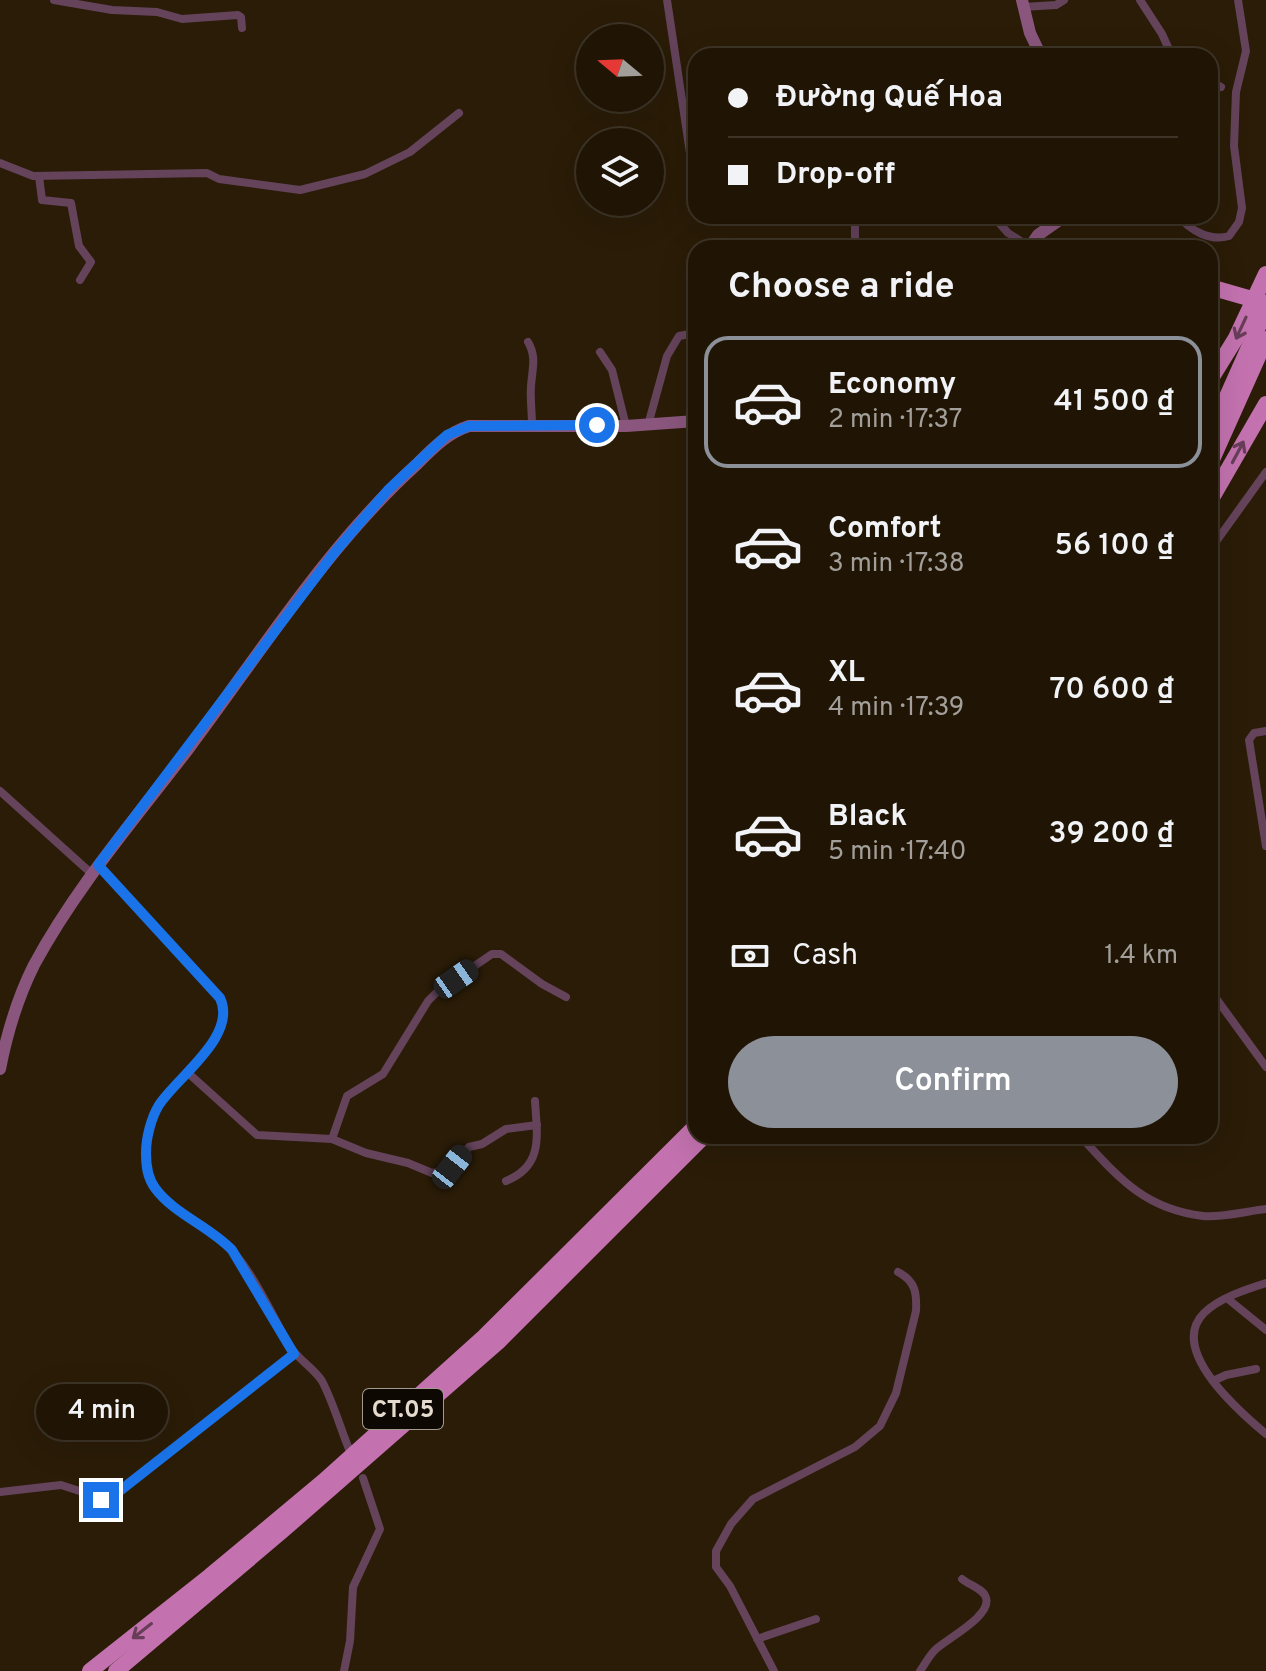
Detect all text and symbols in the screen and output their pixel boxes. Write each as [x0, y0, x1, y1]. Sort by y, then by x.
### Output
north arrow [576, 24, 664, 112]
map controls [576, 24, 664, 216]
text: Đường Quế Hoa [776, 80, 1003, 117]
button: layers [576, 128, 664, 216]
text: Drop-off [776, 157, 895, 194]
text: Choose a ride [728, 265, 954, 311]
one-way arrow [1233, 316, 1248, 340]
icon: car [732, 366, 804, 438]
text: Economy [828, 367, 956, 404]
text: 41 500 ₫ [1054, 384, 1174, 421]
text: 2 min · 17:37 [828, 404, 962, 437]
route start [579, 407, 615, 443]
one-way arrow [1231, 441, 1246, 465]
icon: car [732, 510, 804, 582]
text: Comfort [828, 511, 941, 548]
text: 56 100 ₫ [1055, 528, 1174, 565]
text: 3 min · 17:38 [828, 548, 965, 581]
icon: car [732, 654, 804, 726]
text: XL [828, 655, 865, 692]
text: 70 600 ₫ [1049, 672, 1174, 709]
text: 4 min · 17:39 [828, 692, 964, 725]
icon: car [732, 798, 804, 870]
text: Black [828, 799, 907, 836]
text: 39 200 ₫ [1049, 816, 1174, 853]
text: 5 min · 17:40 [828, 836, 967, 869]
icon: cash [728, 934, 772, 978]
text: Cash [792, 938, 858, 975]
text: 1.4 km [1104, 940, 1178, 973]
car [429, 955, 483, 1003]
button: Confirm [728, 1036, 1178, 1128]
car [428, 1141, 476, 1193]
callout: 4 min [35, 1384, 167, 1440]
road number: CT.05 [363, 1389, 443, 1429]
text: 4 min [68, 1395, 136, 1428]
route end [83, 1482, 119, 1518]
one-way arrow [132, 1622, 153, 1639]

